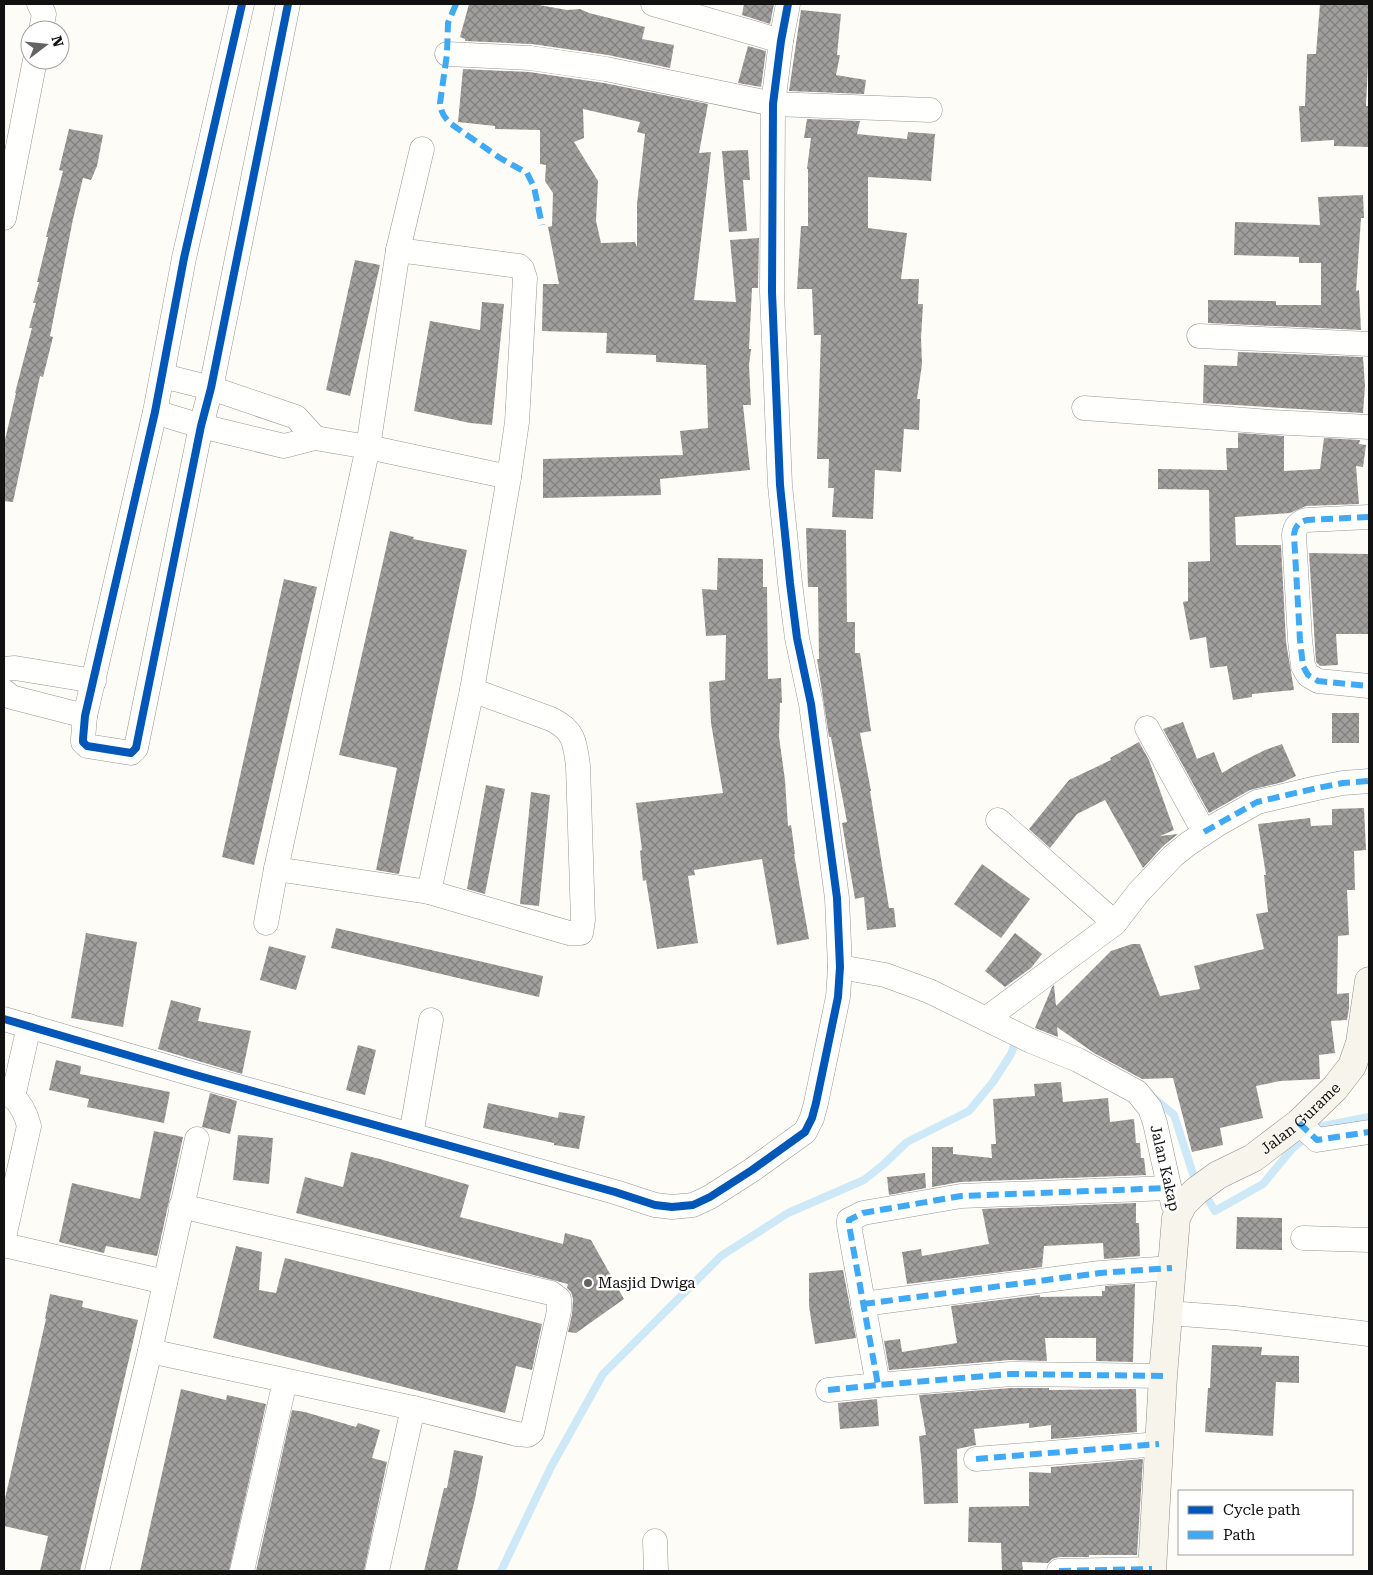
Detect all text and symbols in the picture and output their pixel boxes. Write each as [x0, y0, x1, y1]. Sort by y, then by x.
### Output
north arrow [20, 20, 70, 70]
text: N [48, 34, 67, 49]
street label: Jalan Gurame [1257, 1079, 1344, 1158]
street label: Jalan Kakap [1146, 1123, 1184, 1213]
place label: Masjid Dwiga [598, 1274, 695, 1292]
marker: Masjid Dwiga [582, 1277, 594, 1289]
legend [1178, 1490, 1353, 1555]
text: Cycle path [1223, 1501, 1301, 1519]
text: Path [1223, 1526, 1256, 1544]

